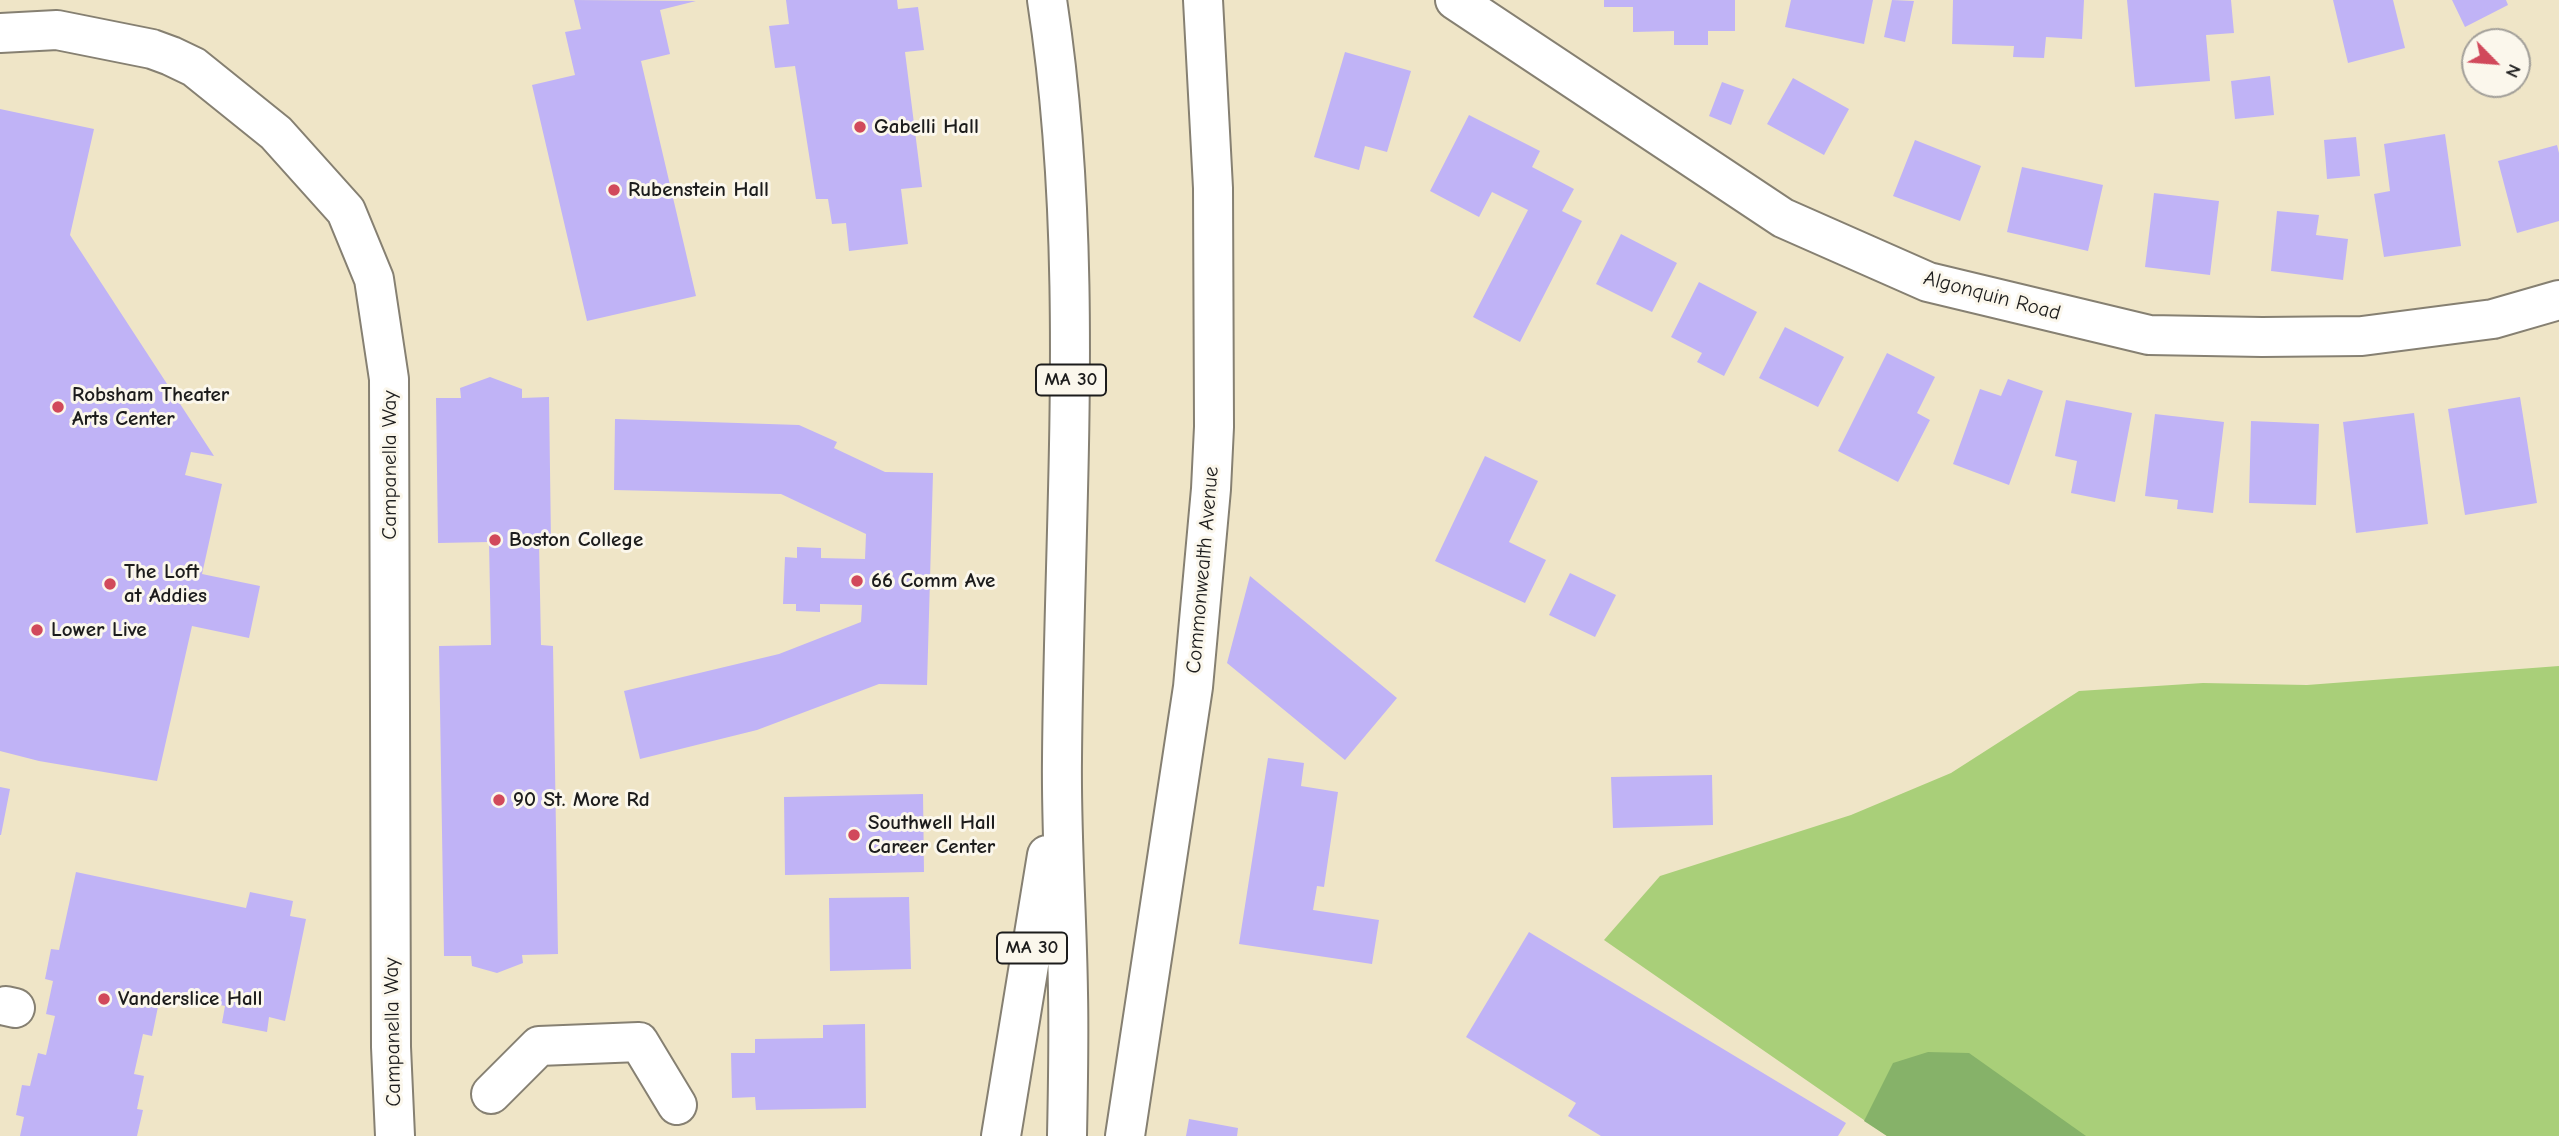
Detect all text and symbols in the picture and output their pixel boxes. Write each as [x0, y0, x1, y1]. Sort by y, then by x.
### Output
north arrow [2461, 28, 2531, 98]
text: N [2501, 61, 2526, 81]
place label: Gabelli Hall [874, 114, 979, 140]
marker: Gabelli Hall [852, 119, 868, 135]
place label: Rubenstein Hall [628, 177, 769, 203]
marker: Rubenstein Hall [606, 182, 622, 198]
street label: Algonquin Road [1921, 266, 2063, 326]
road number: MA 30 [1036, 364, 1106, 396]
place label: Robsham Theater Arts Center [72, 382, 229, 432]
street label: Campanella Way [377, 390, 403, 540]
marker: Robsham Theater Arts Center [50, 399, 66, 415]
street label: Commonwealth Avenue [1181, 465, 1225, 675]
place label: Boston College [509, 527, 643, 553]
marker: Boston College [487, 532, 503, 548]
place label: The Loft at Addies [124, 559, 207, 609]
place label: 66 Comm Ave [871, 568, 995, 594]
marker: 66 Comm Ave [849, 573, 865, 589]
marker: The Loft at Addies [102, 576, 118, 592]
place label: Lower Live [51, 617, 147, 643]
marker: Lower Live [29, 622, 45, 638]
place label: 90 St. More Rd [513, 787, 650, 813]
marker: 90 St. More Rd [491, 792, 507, 808]
place label: Southwell Hall Career Center [868, 810, 995, 860]
marker: Southwell Hall Career Center [846, 827, 862, 843]
road number: MA 30 [997, 932, 1067, 964]
street label: Campanella Way [379, 957, 407, 1107]
place label: Vanderslice Hall [118, 986, 262, 1012]
marker: Vanderslice Hall [96, 991, 112, 1007]

